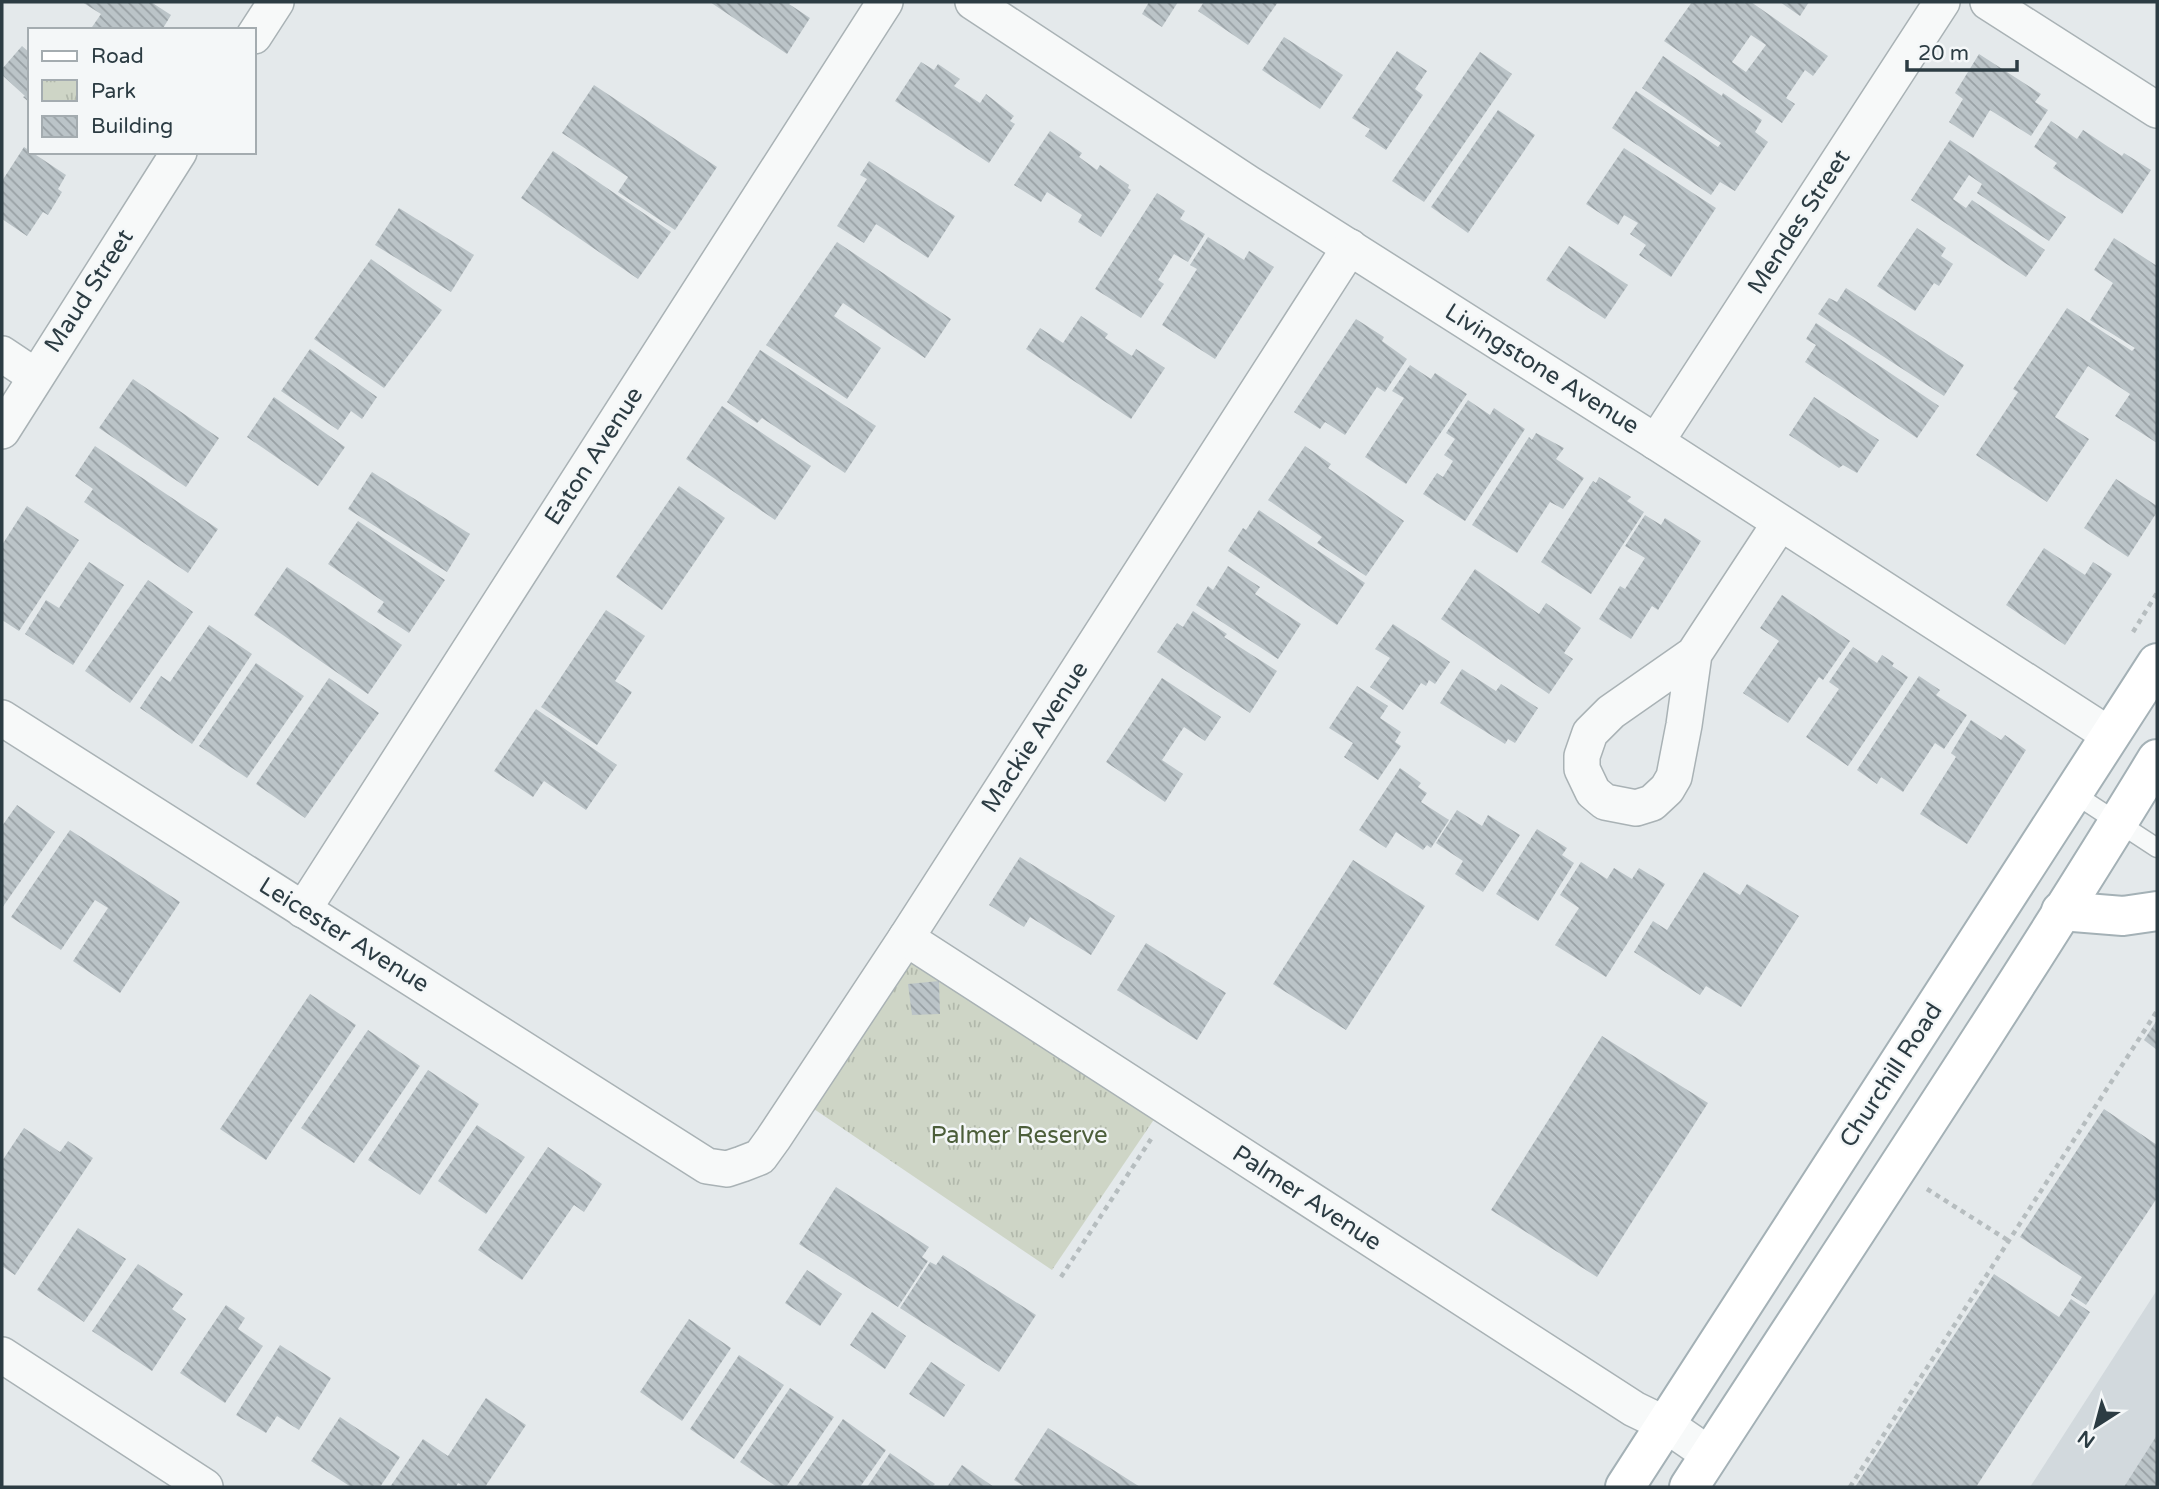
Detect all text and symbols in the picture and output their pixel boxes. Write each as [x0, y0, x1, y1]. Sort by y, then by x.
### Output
legend [28, 28, 256, 154]
scale bar [1907, 28, 2017, 72]
text: 20 m [1918, 41, 1969, 66]
text: Road [91, 44, 144, 69]
text: Park [91, 79, 136, 104]
text: Building [91, 114, 173, 139]
street label: Mendes Street [1742, 144, 1856, 300]
street label: Maud Street [38, 224, 140, 358]
street label: Livingstone Avenue [1440, 297, 1644, 441]
street label: Eaton Avenue [539, 382, 649, 530]
street label: Mackie Avenue [975, 656, 1095, 818]
street label: Leicester Avenue [254, 871, 434, 999]
street label: Churchill Road [1833, 997, 1949, 1153]
park label: Palmer Reserve [930, 1121, 1108, 1150]
street label: Palmer Avenue [1227, 1139, 1387, 1257]
north arrow [2061, 1391, 2131, 1461]
text: N [2074, 1426, 2099, 1452]

